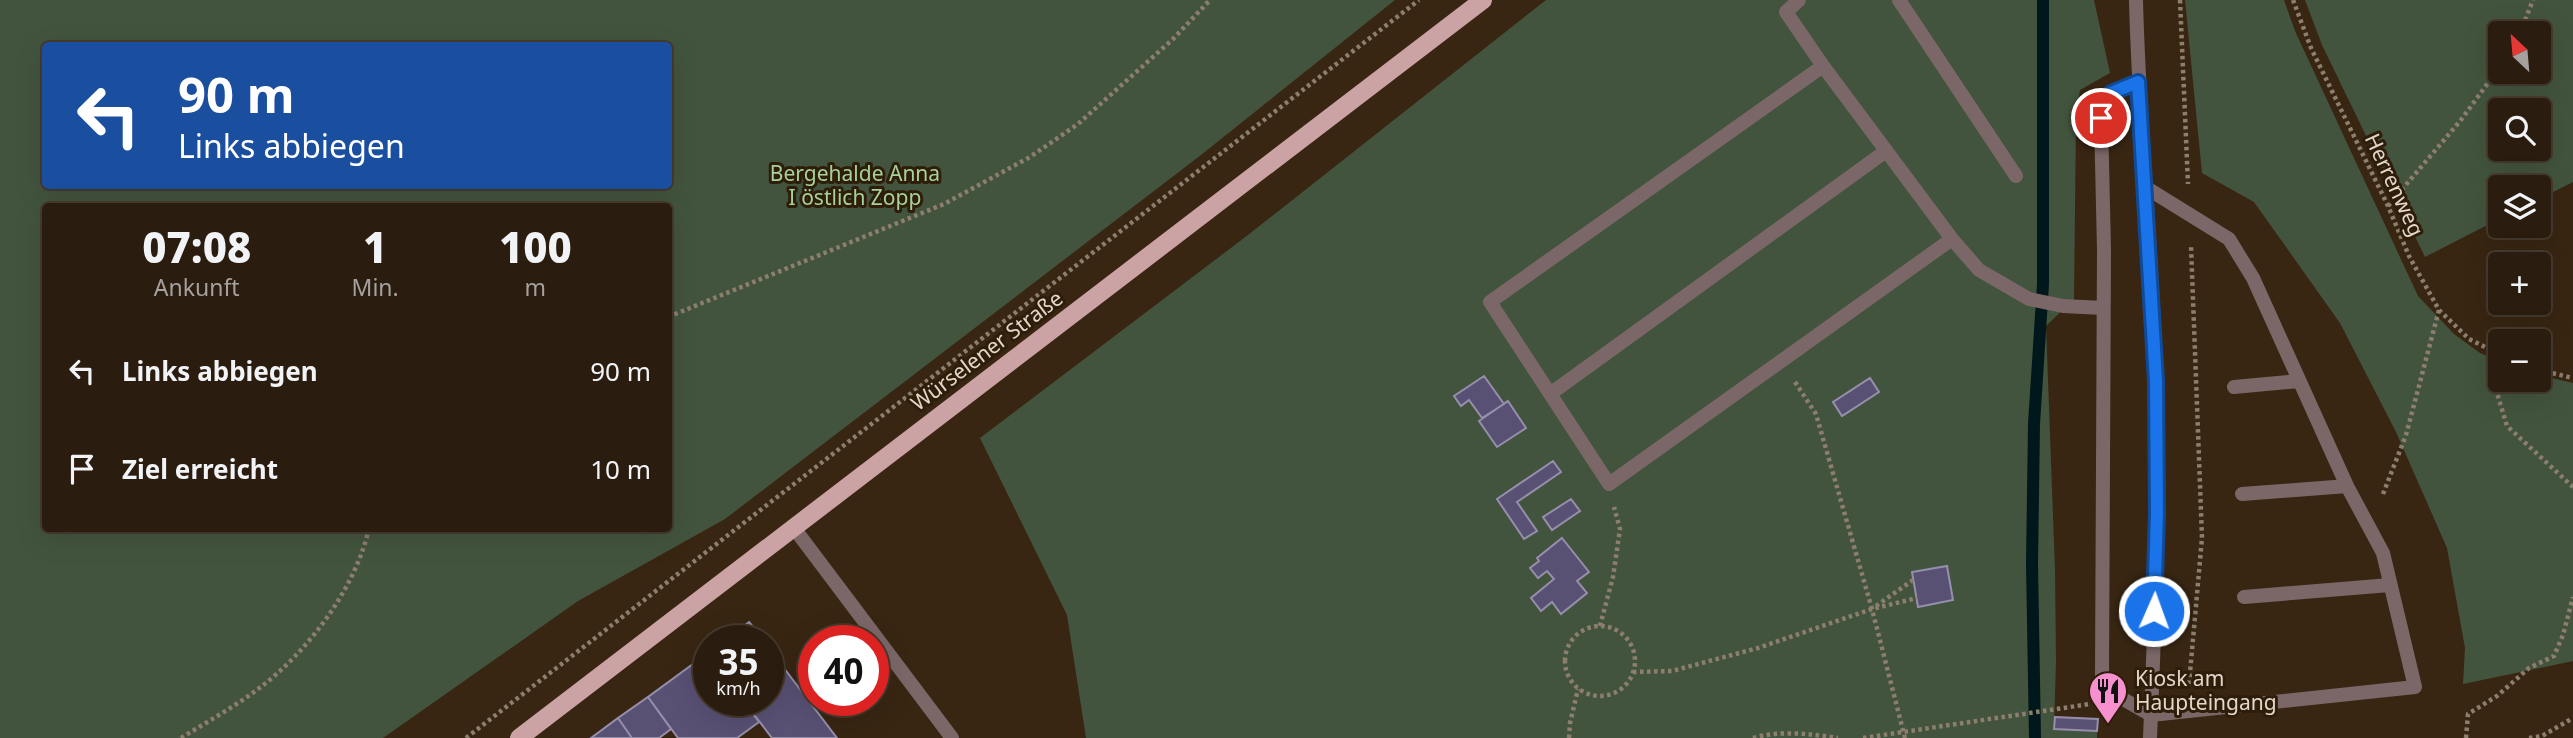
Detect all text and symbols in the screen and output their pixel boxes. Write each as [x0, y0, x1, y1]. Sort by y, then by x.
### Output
north arrow [2488, 21, 2552, 84]
map controls [2488, 21, 2551, 392]
text: 90 m [178, 61, 295, 127]
icon: left [63, 70, 154, 161]
pin [2071, 88, 2131, 148]
button: search [2488, 98, 2551, 161]
icon: arrive [2082, 99, 2120, 137]
text: Links abbiegen [178, 124, 405, 167]
street label: Herrenweg [2359, 129, 2431, 241]
park label: Bergehalde Anna I östlich Zopp [770, 159, 940, 211]
button: layers [2488, 175, 2551, 238]
text: 07:08 [142, 218, 251, 275]
text: 1 [363, 218, 387, 275]
text: 100 [499, 218, 572, 275]
button: + [2488, 252, 2551, 315]
text: Ankunft [154, 271, 240, 303]
text: Min. [352, 271, 399, 303]
text: m [525, 271, 546, 303]
street label: Würselener Straße [905, 284, 1068, 417]
button: − [2488, 329, 2551, 392]
icon: left [63, 352, 101, 390]
text: Links abbiegen [122, 353, 318, 389]
text: 90 m [590, 353, 651, 389]
icon: arrive [63, 450, 101, 488]
text: Ziel erreicht [122, 451, 278, 487]
text: 10 m [590, 451, 651, 487]
position arrow [2117, 574, 2191, 648]
speed limit sign: 40 [798, 625, 889, 716]
text: 35 [718, 638, 759, 685]
place label: Kiosk am Haupteingang [2135, 664, 2277, 716]
restaurant icon: Kiosk am Haupteingang [2087, 670, 2129, 725]
text: km/h [716, 676, 761, 700]

